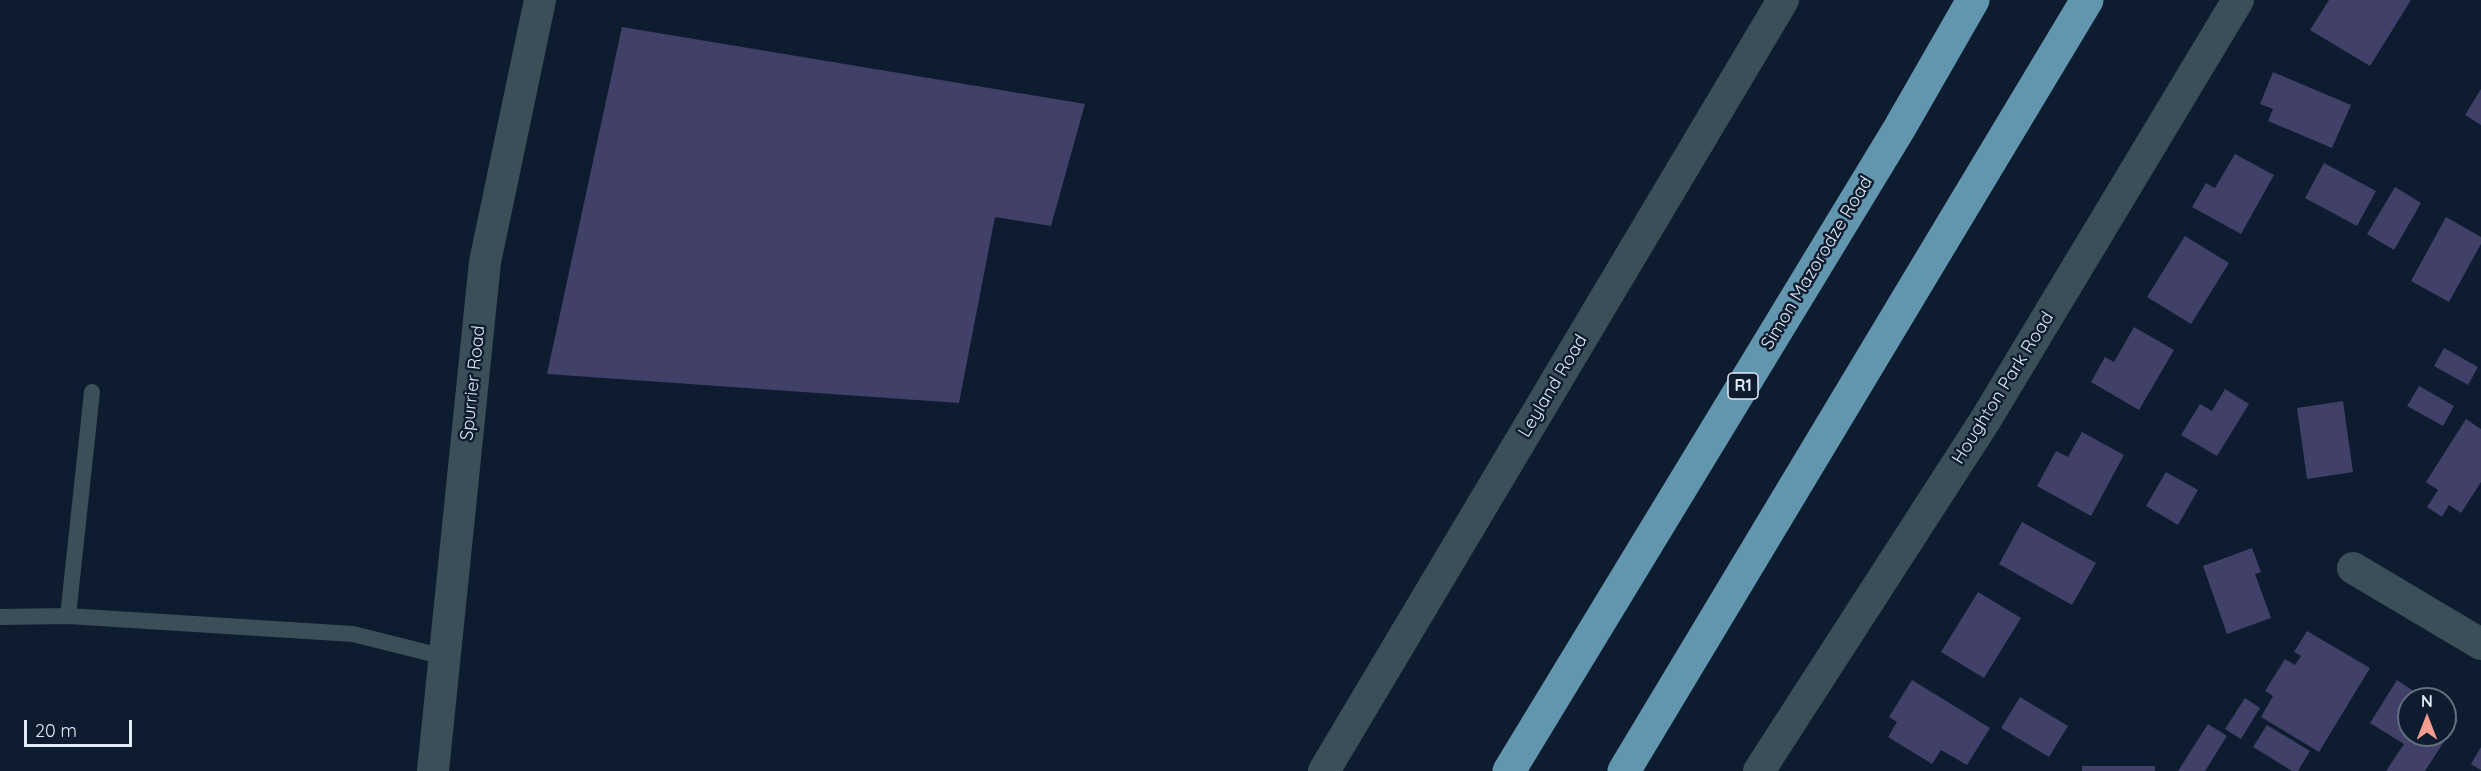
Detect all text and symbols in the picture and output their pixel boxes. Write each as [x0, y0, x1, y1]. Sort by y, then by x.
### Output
street label: Simon Mazorodze Road [1757, 173, 1877, 353]
street label: Houghton Park Road [1947, 308, 2059, 468]
street label: Spurrier Road [456, 324, 490, 442]
street label: Leyland Road [1514, 331, 1592, 441]
road number: R1 [1728, 373, 1758, 399]
north arrow [2397, 687, 2457, 747]
text: N [2421, 691, 2433, 711]
scale bar [27, 708, 135, 746]
text: 20 m [35, 719, 77, 742]

